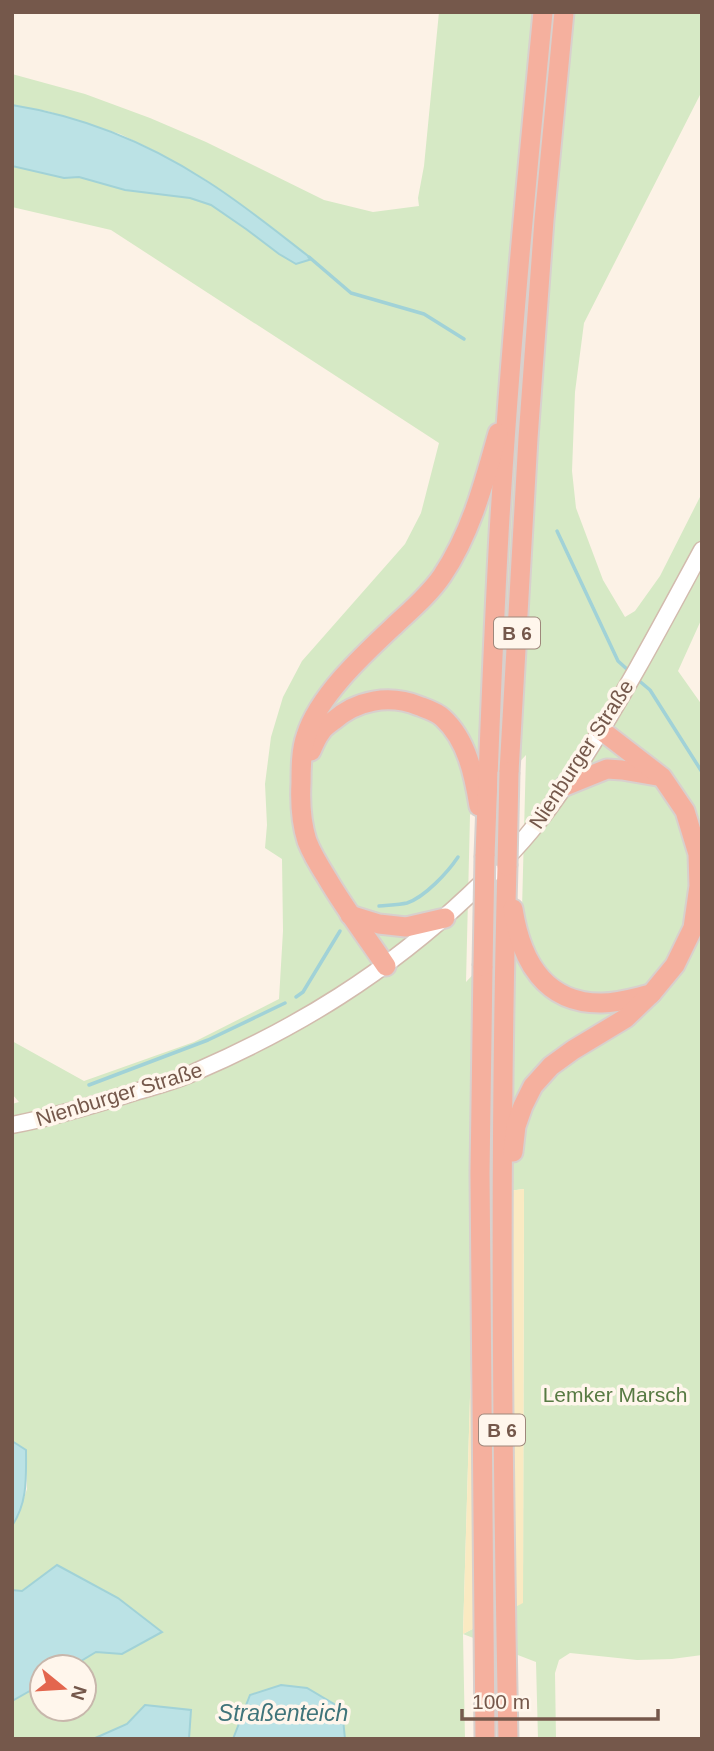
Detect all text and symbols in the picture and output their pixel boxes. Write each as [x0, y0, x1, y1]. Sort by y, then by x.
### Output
road number: B 6 [494, 618, 540, 648]
street label: Nienburger Straße [524, 675, 638, 833]
street label: Nienburger Straße [33, 1058, 205, 1130]
park label: Lemker Marsch [543, 1383, 687, 1406]
road number: B 6 [479, 1414, 525, 1446]
north arrow [28, 1653, 98, 1723]
scale bar [462, 1678, 658, 1722]
text: N [67, 1683, 91, 1703]
text: 100 m [472, 1690, 530, 1713]
water label: Straßenteich [218, 1700, 348, 1726]

